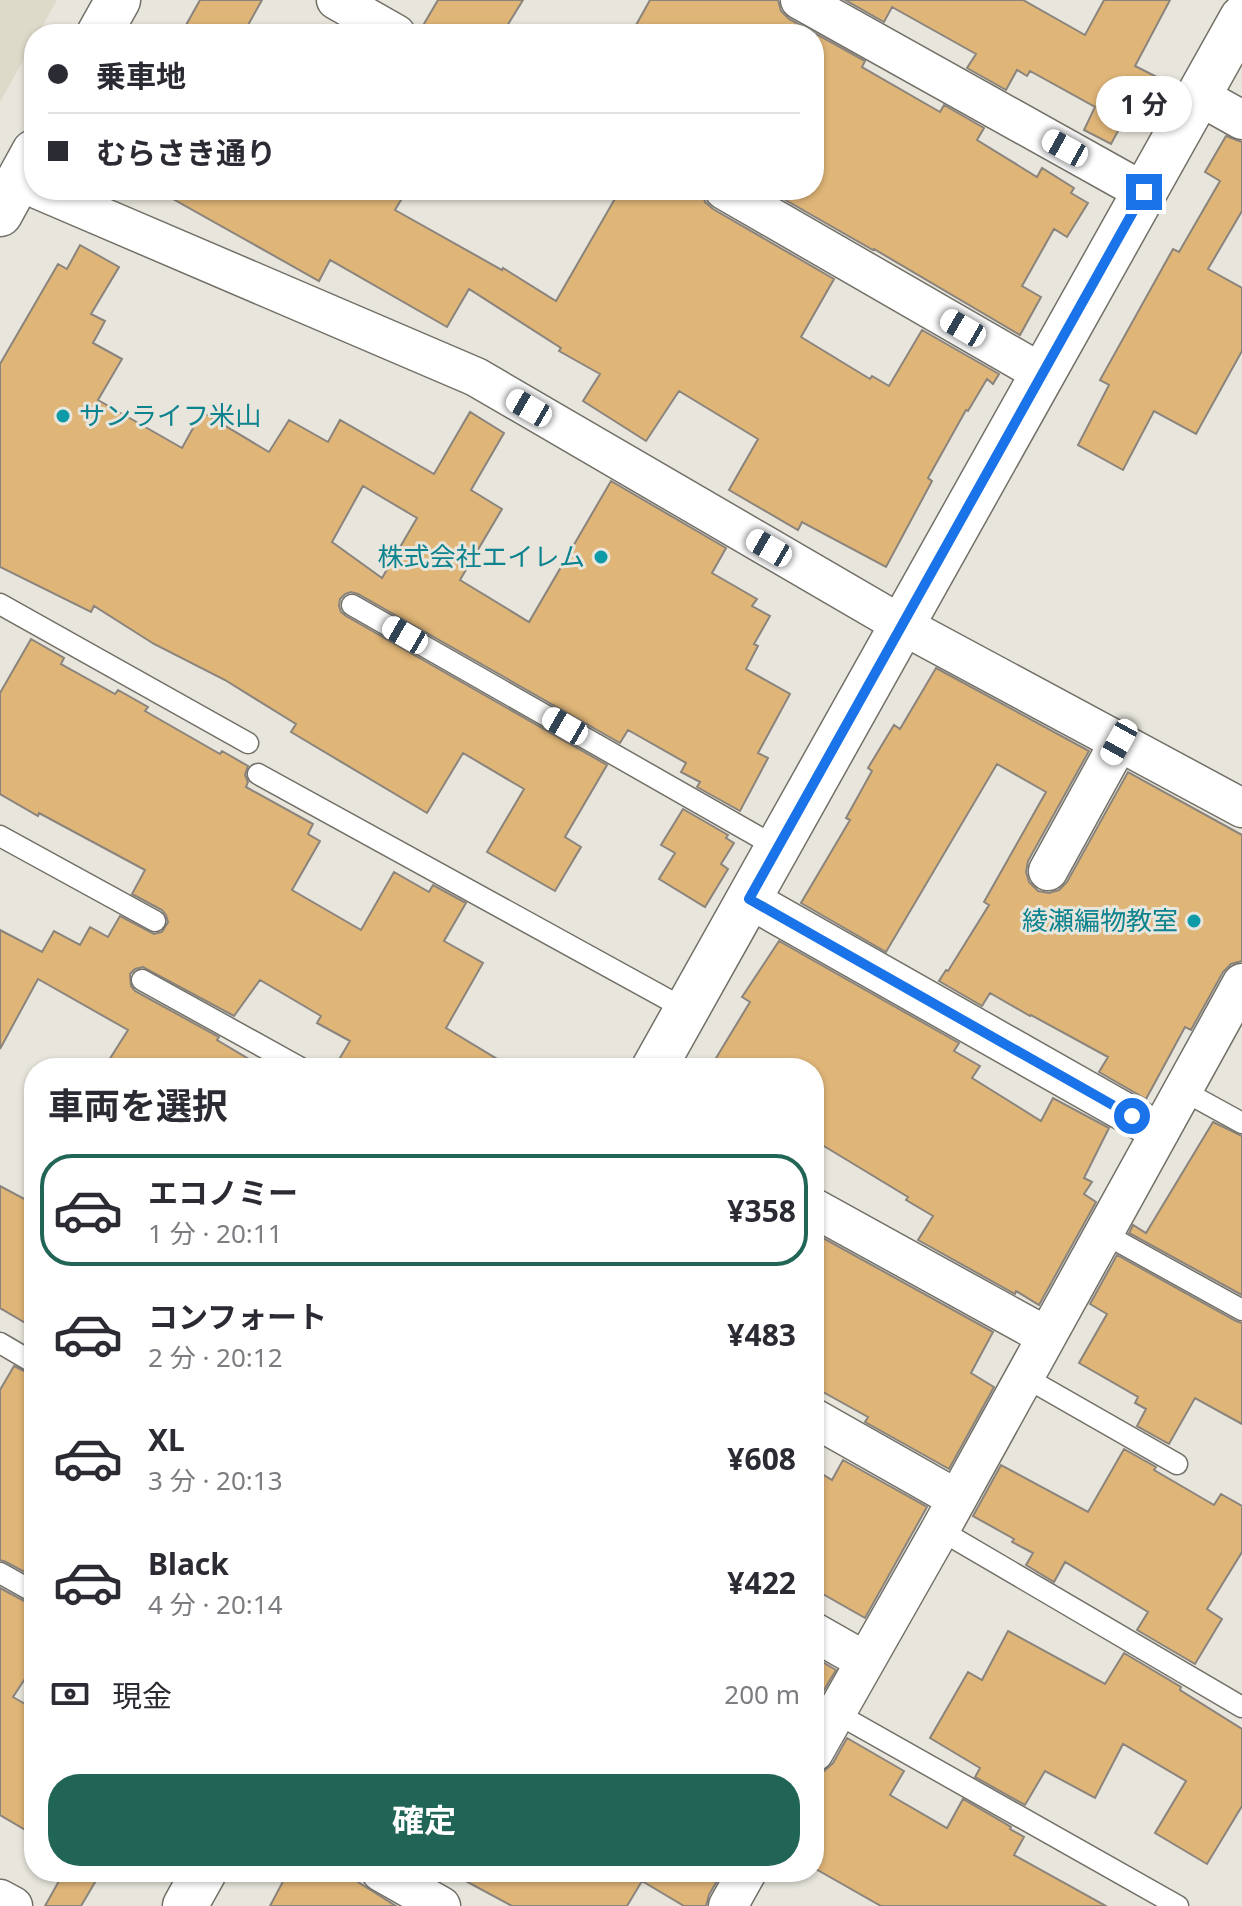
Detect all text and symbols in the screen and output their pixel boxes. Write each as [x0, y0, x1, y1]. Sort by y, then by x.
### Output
text: 乗車地 [96, 55, 186, 96]
callout: 1 分 [1096, 76, 1192, 132]
text: 1 分 [1120, 86, 1168, 122]
car [1038, 126, 1092, 170]
text: むらさき通り [96, 132, 276, 173]
route end [1126, 174, 1162, 210]
car [936, 306, 990, 350]
car [502, 386, 556, 430]
place label: サンライフ米山 [79, 397, 261, 433]
marker: サンライフ米山 [54, 407, 72, 425]
car [742, 526, 796, 570]
place label: 株式会社エイレム [378, 538, 585, 574]
marker: 株式会社エイレム [592, 548, 610, 566]
car [378, 613, 432, 657]
car [538, 704, 592, 748]
car [1097, 715, 1141, 769]
place label: 綾瀬編物教室 [1022, 902, 1178, 938]
marker: 綾瀬編物教室 [1185, 912, 1203, 930]
text: 車両を選択 [48, 1081, 228, 1130]
route start [1114, 1098, 1150, 1134]
text: エコノミー [148, 1172, 298, 1213]
icon: car [52, 1174, 124, 1246]
text: ¥358 [727, 1190, 796, 1231]
text: 1 分 · 20:11 [148, 1215, 283, 1251]
text: コンフォート [148, 1296, 327, 1337]
icon: car [52, 1298, 124, 1370]
text: ¥483 [727, 1314, 796, 1355]
text: 2 分 · 20:12 [148, 1339, 283, 1375]
text: XL [148, 1419, 185, 1460]
icon: car [52, 1422, 124, 1494]
text: ¥608 [727, 1438, 796, 1479]
text: 3 分 · 20:13 [148, 1462, 283, 1498]
text: Black [148, 1543, 229, 1584]
icon: car [52, 1546, 124, 1618]
text: ¥422 [727, 1562, 796, 1603]
text: 4 分 · 20:14 [148, 1586, 283, 1622]
icon: cash [48, 1672, 92, 1716]
text: 現金 [112, 1675, 172, 1716]
text: 200 m [724, 1676, 800, 1712]
button: 確定 [48, 1774, 800, 1866]

